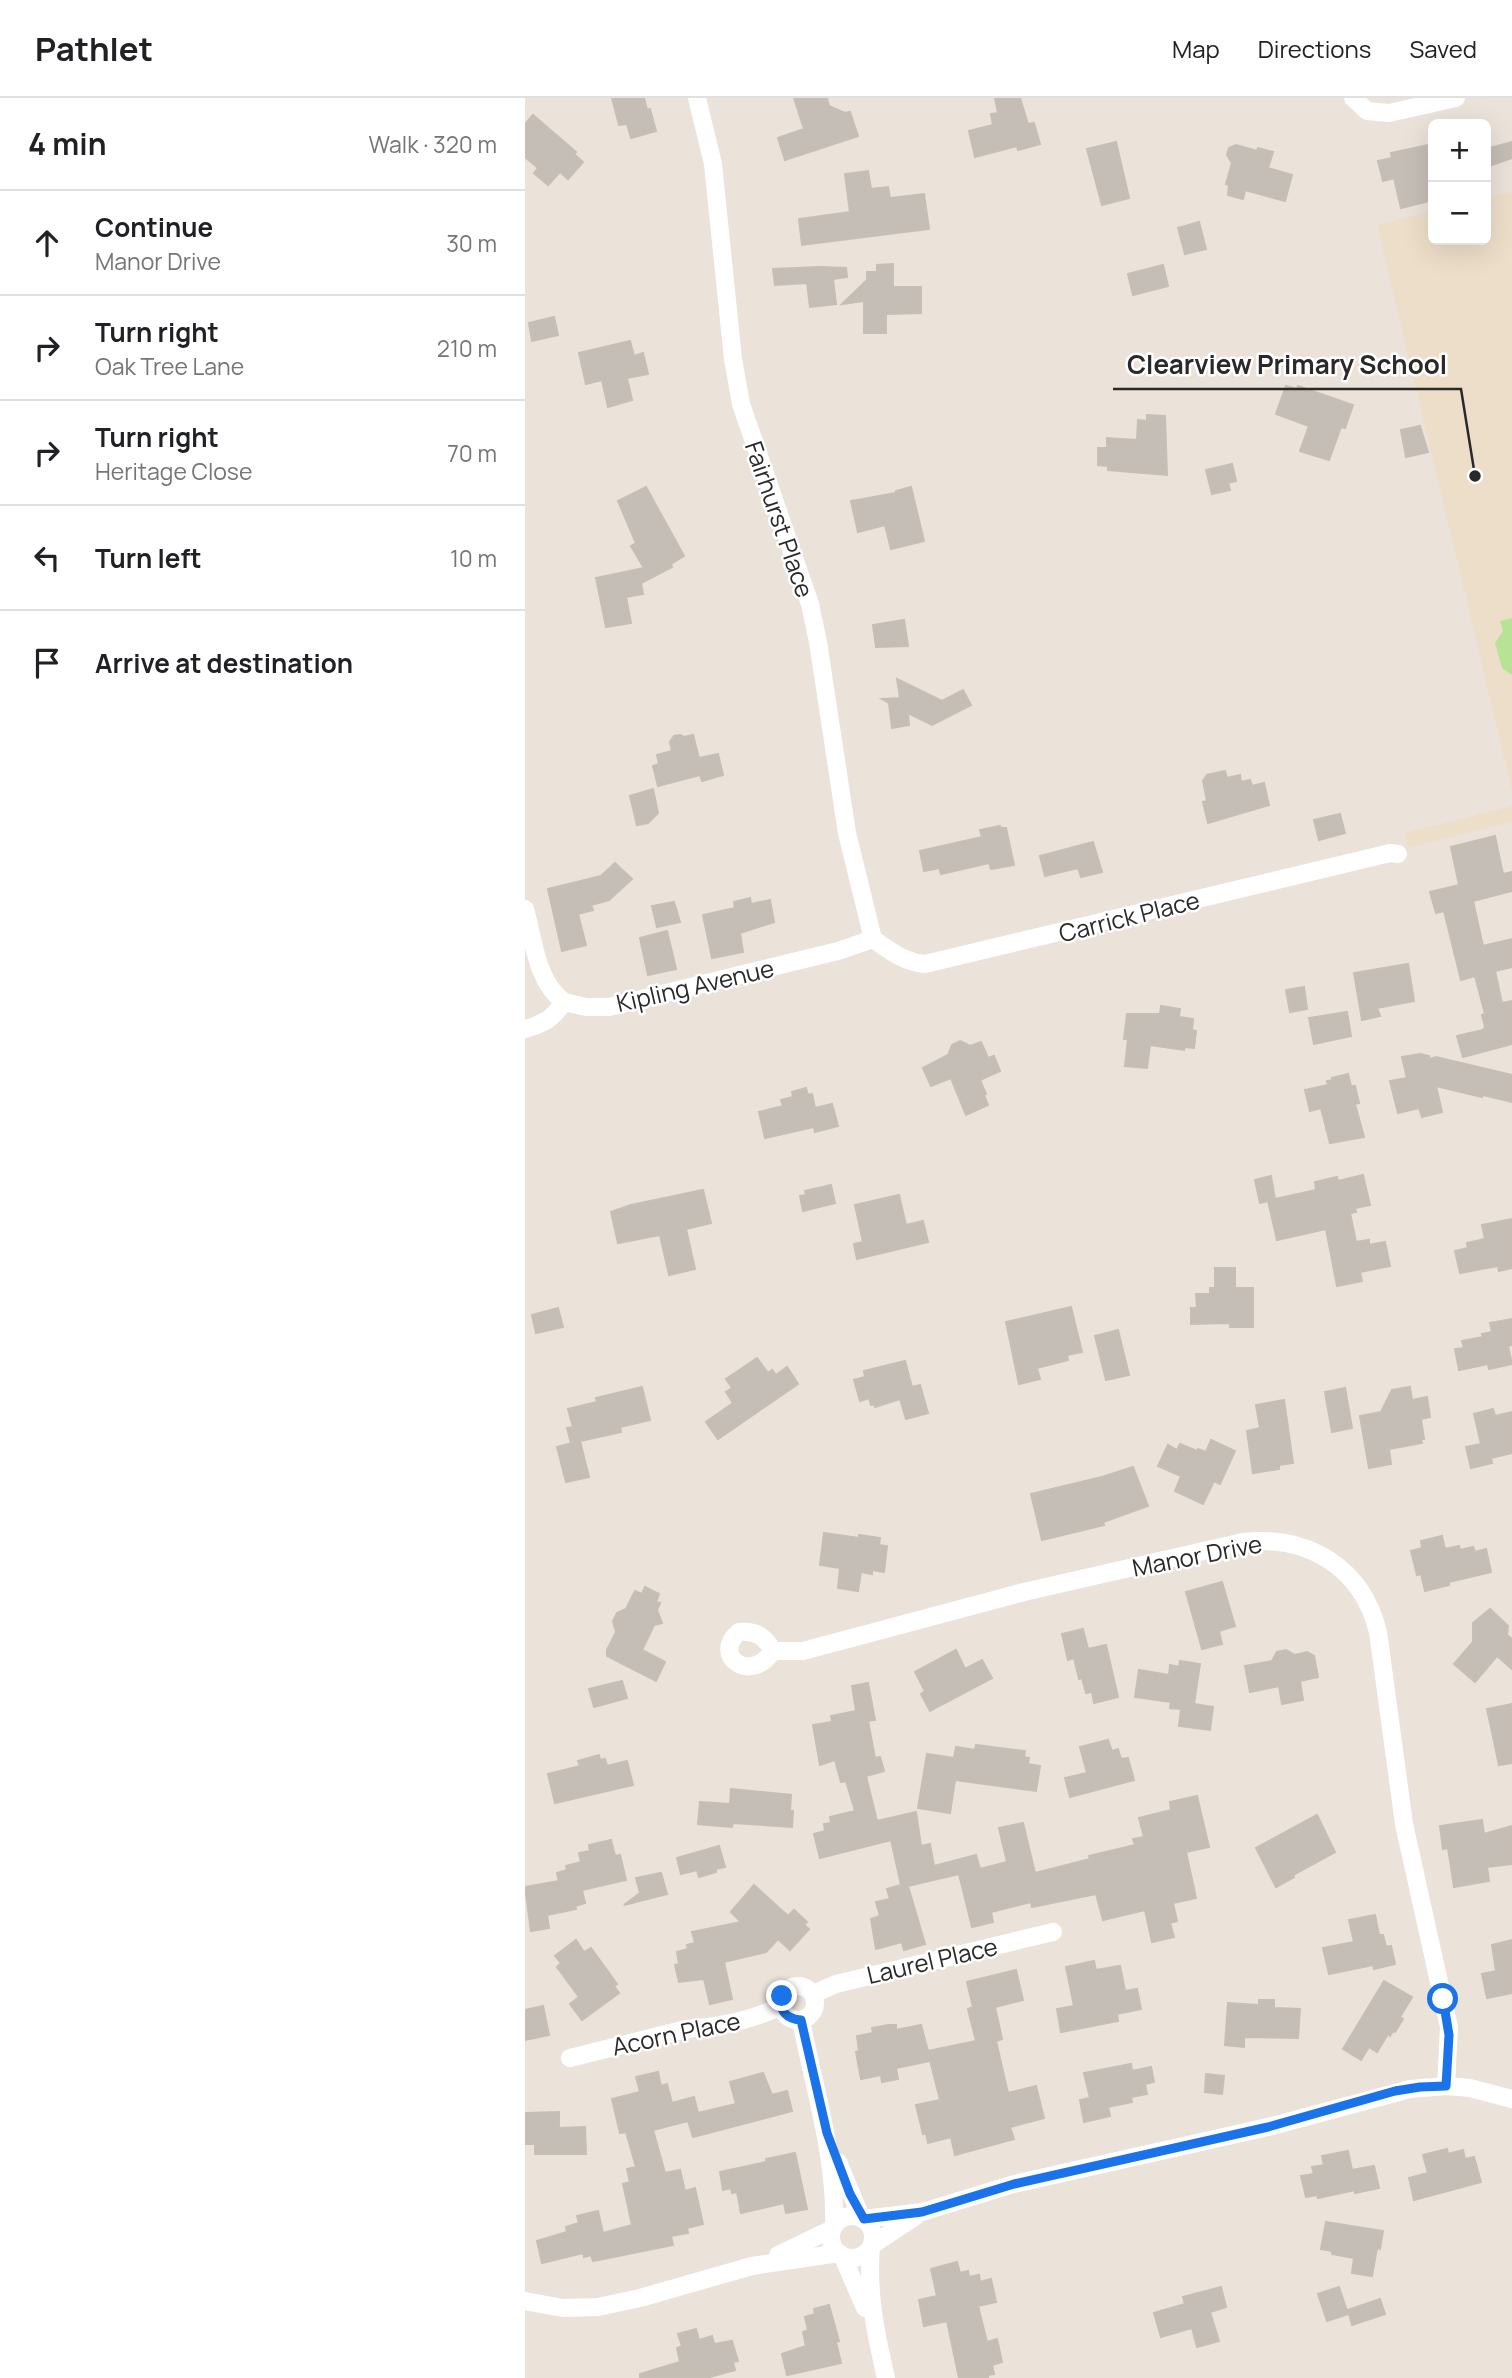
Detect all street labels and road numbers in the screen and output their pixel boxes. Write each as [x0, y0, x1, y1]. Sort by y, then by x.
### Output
street label: Fairhurst Place [738, 436, 822, 602]
street label: Carrick Place [1055, 883, 1203, 949]
street label: Kipling Avenue [613, 951, 777, 1019]
street label: Manor Drive [1129, 1526, 1265, 1584]
street label: Laurel Place [863, 1929, 1001, 1991]
street label: Acorn Place [609, 2003, 743, 2063]

